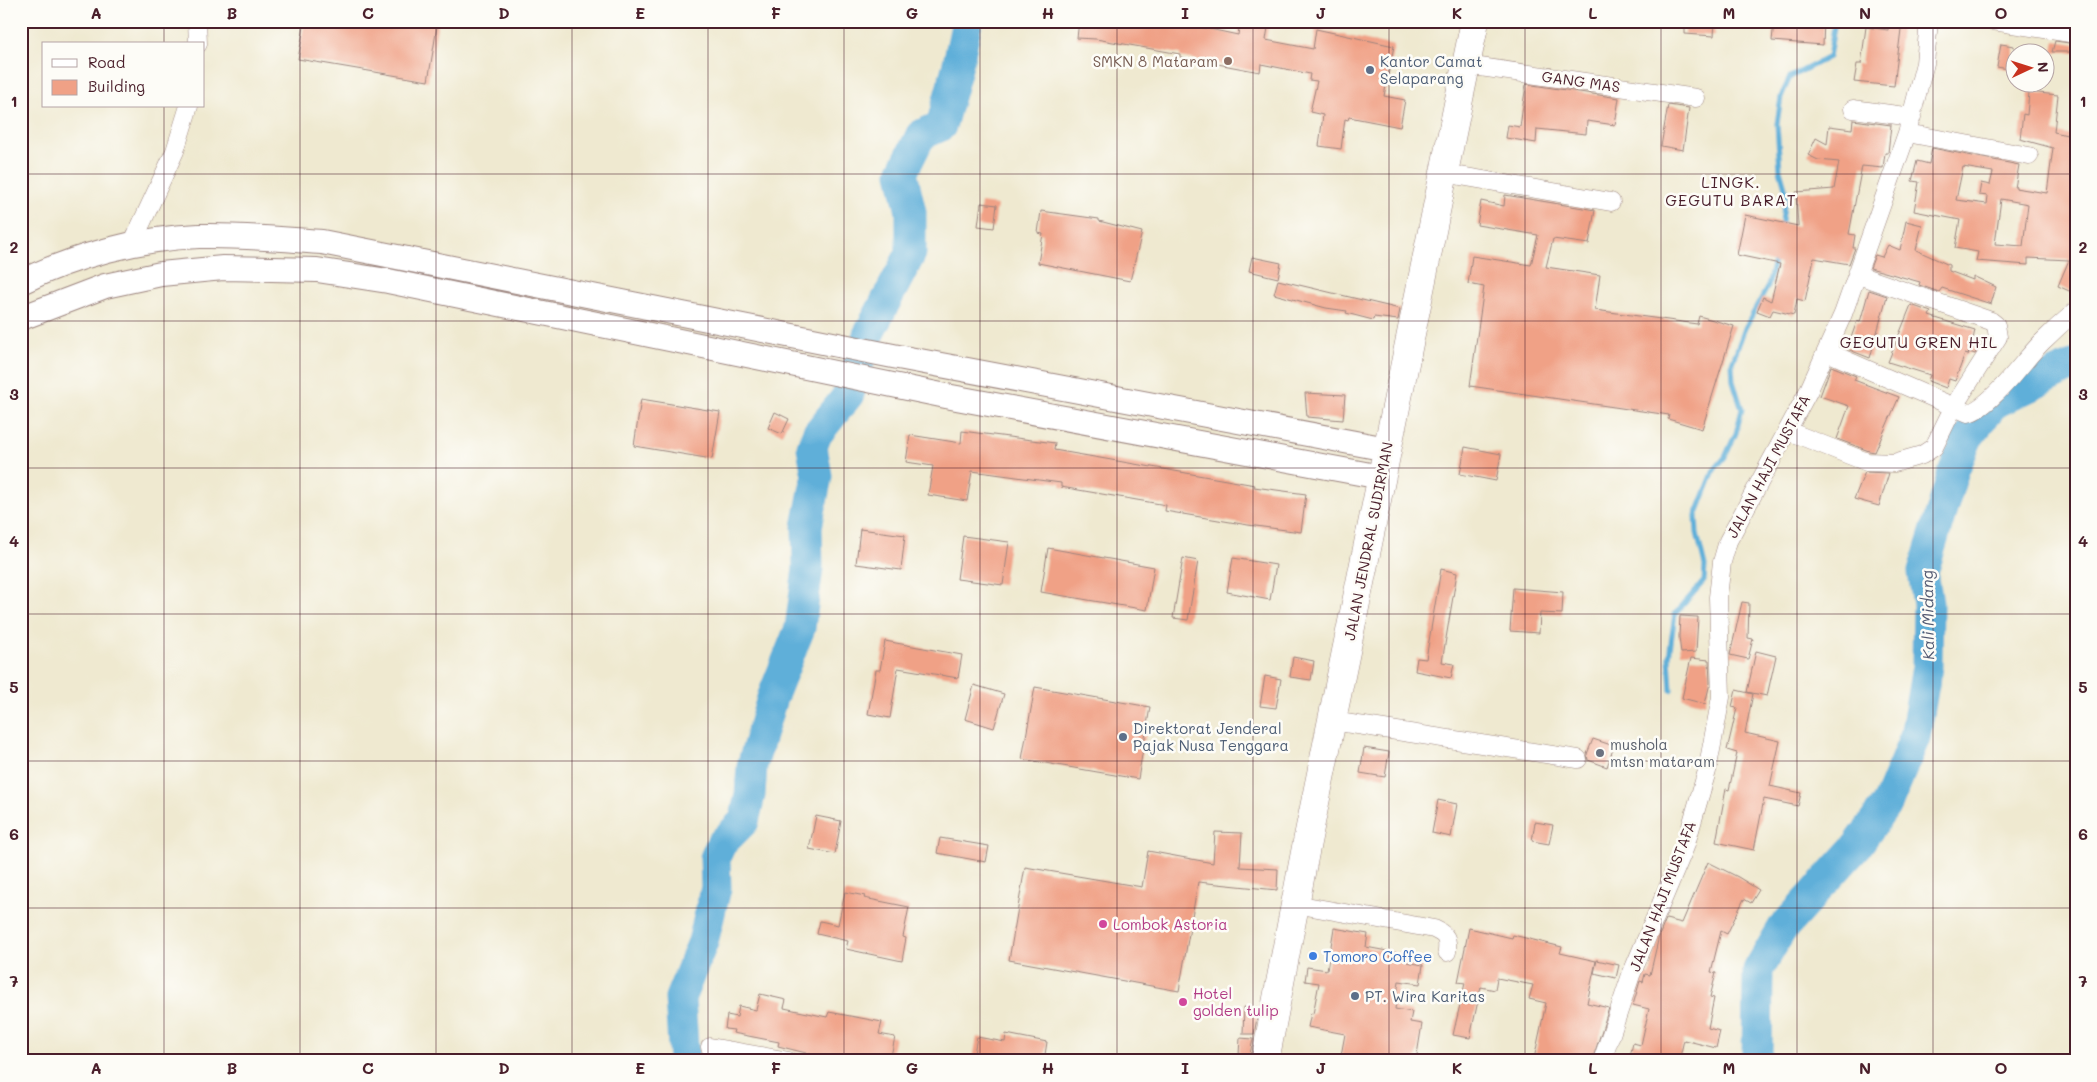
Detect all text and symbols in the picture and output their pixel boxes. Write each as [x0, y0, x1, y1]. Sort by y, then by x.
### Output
text: A [90, 2, 102, 23]
text: B [227, 2, 237, 23]
text: C [362, 2, 374, 23]
text: D [498, 2, 510, 23]
text: E [635, 2, 645, 23]
text: F [771, 2, 781, 23]
text: G [906, 2, 918, 23]
text: H [1042, 2, 1054, 23]
text: I [1181, 2, 1189, 23]
text: J [1316, 2, 1326, 23]
text: K [1452, 2, 1462, 23]
text: L [1588, 2, 1598, 23]
text: M [1723, 2, 1735, 23]
text: N [1859, 2, 1871, 23]
text: O [1995, 2, 2008, 23]
legend [42, 42, 205, 108]
north arrow [2004, 42, 2054, 92]
place label: SMKN 8 Mataram [1093, 51, 1218, 71]
place label: Kantor Camat Selaparang [1380, 51, 1483, 88]
text: Road [88, 52, 125, 72]
marker: SMKN 8 Mataram [1222, 55, 1234, 67]
text: N [2034, 61, 2053, 73]
marker: Kantor Camat Selaparang [1364, 64, 1376, 76]
street label: GANG MAS [1540, 66, 1622, 96]
text: Building [88, 76, 145, 96]
text: 1 [10, 90, 18, 111]
text: 1 [2079, 90, 2087, 111]
district label: LINGK. GEGUTU BARAT [1665, 171, 1797, 210]
text: 2 [10, 236, 19, 257]
text: 2 [2079, 236, 2088, 257]
district label: GEGUTU GREN HIL [1840, 331, 1998, 352]
text: 3 [9, 383, 19, 404]
text: 3 [2078, 383, 2088, 404]
street label: JALAN HAJI MUSTAFA [1722, 391, 1814, 541]
street label: JALAN JENDRAL SUDIRMAN [1339, 440, 1397, 642]
text: 4 [9, 530, 19, 551]
text: 4 [2078, 530, 2088, 551]
water label: Kali Midang [1916, 570, 1938, 660]
text: 5 [9, 676, 19, 697]
text: 5 [2078, 676, 2088, 697]
place label: Direktorat Jenderal Pajak Nusa Tenggara [1133, 718, 1289, 755]
marker: Direktorat Jenderal Pajak Nusa Tenggara [1117, 731, 1129, 743]
place label: mushola mtsn mataram [1610, 734, 1715, 771]
marker: mushola mtsn mataram [1594, 747, 1606, 759]
street label: JALAN HAJI MUSTAFA [1624, 818, 1700, 974]
text: 6 [9, 823, 19, 844]
text: 6 [2078, 823, 2088, 844]
place label: Lombok Astoria [1113, 914, 1228, 934]
marker: Lombok Astoria [1097, 918, 1109, 930]
place label: Tomoro Coffee [1323, 946, 1432, 966]
marker: Tomoro Coffee [1307, 950, 1319, 962]
text: 7 [10, 970, 19, 991]
text: 7 [2079, 970, 2088, 991]
place label: Hotel golden tulip [1193, 983, 1279, 1020]
place label: PT. Wira Karitas [1365, 986, 1485, 1006]
marker: PT. Wira Karitas [1349, 990, 1361, 1002]
marker: Hotel golden tulip [1177, 996, 1189, 1008]
text: A [90, 1057, 102, 1078]
text: B [227, 1057, 237, 1078]
text: C [362, 1057, 374, 1078]
text: D [498, 1057, 510, 1078]
text: E [635, 1057, 645, 1078]
text: F [771, 1057, 781, 1078]
text: G [906, 1057, 918, 1078]
text: H [1042, 1057, 1054, 1078]
text: I [1181, 1057, 1189, 1078]
text: J [1316, 1057, 1326, 1078]
text: K [1452, 1057, 1462, 1078]
text: L [1588, 1057, 1598, 1078]
text: M [1723, 1057, 1735, 1078]
text: N [1859, 1057, 1871, 1078]
text: O [1995, 1057, 2008, 1078]

